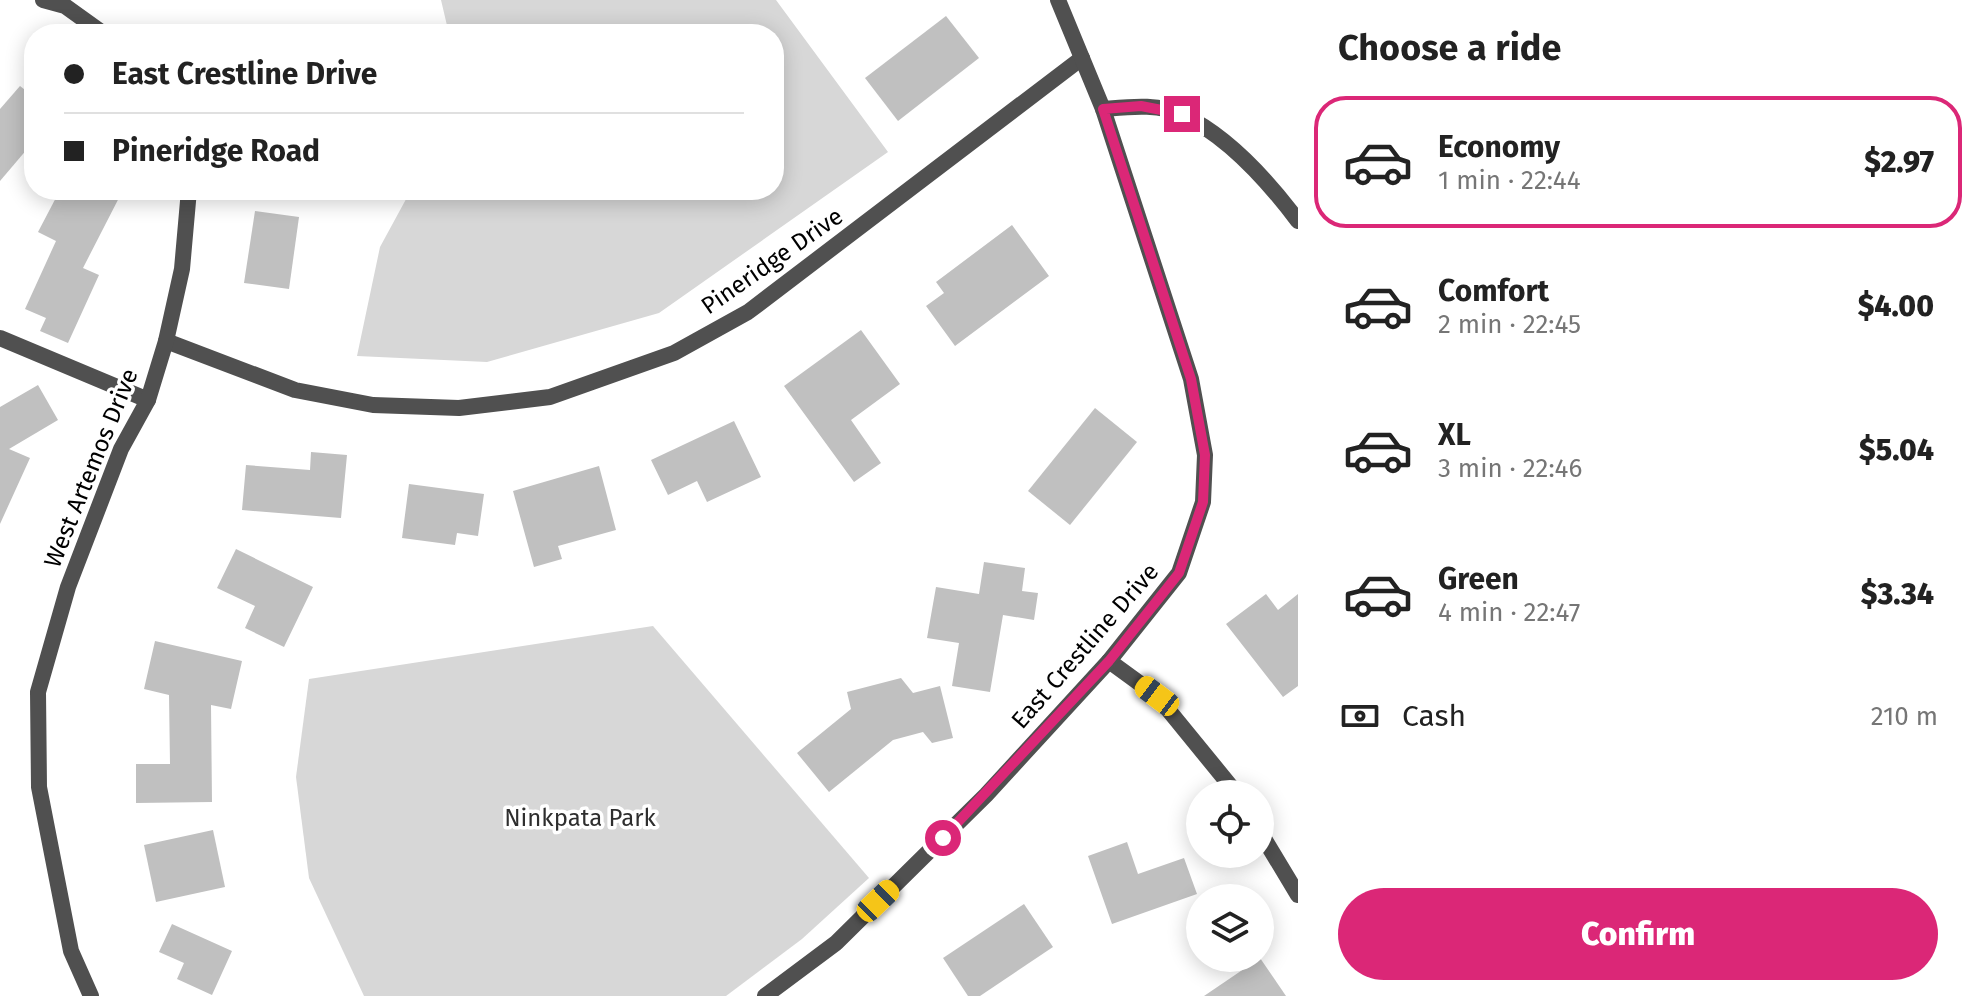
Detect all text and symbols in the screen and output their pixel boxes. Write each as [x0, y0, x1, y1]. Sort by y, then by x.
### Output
text: Choose a ride [1338, 26, 1561, 70]
text: East Crestline Drive [112, 56, 377, 92]
route end [1164, 96, 1200, 132]
icon: car [1342, 126, 1414, 198]
text: Economy [1438, 129, 1560, 165]
text: Pineridge Road [112, 133, 320, 169]
text: $2.97 [1864, 144, 1934, 180]
text: 1 min · 22:44 [1438, 165, 1581, 196]
street label: Pineridge Drive [696, 202, 848, 320]
icon: car [1342, 270, 1414, 342]
text: Comfort [1438, 273, 1549, 309]
text: $4.00 [1858, 288, 1934, 324]
text: 2 min · 22:45 [1438, 309, 1581, 340]
street label: West Artemos Drive [38, 365, 144, 571]
icon: car [1342, 414, 1414, 486]
text: XL [1438, 417, 1471, 453]
text: $5.04 [1859, 432, 1934, 468]
text: 3 min · 22:46 [1438, 453, 1582, 484]
street label: East Crestline Drive [1006, 558, 1164, 734]
icon: car [1342, 558, 1414, 630]
text: Green [1438, 561, 1519, 597]
text: $3.34 [1861, 576, 1934, 612]
text: 4 min · 22:47 [1438, 597, 1580, 628]
car [1131, 672, 1183, 720]
icon: cash [1338, 694, 1382, 738]
text: Cash [1402, 698, 1466, 734]
text: 210 m [1871, 701, 1938, 732]
map controls [1186, 780, 1274, 972]
button: locate [1186, 780, 1274, 868]
park label: Ninkpata Park [504, 804, 657, 832]
route start [925, 820, 961, 856]
car [852, 876, 904, 926]
button: layers [1186, 884, 1274, 972]
button: Confirm [1338, 888, 1938, 980]

